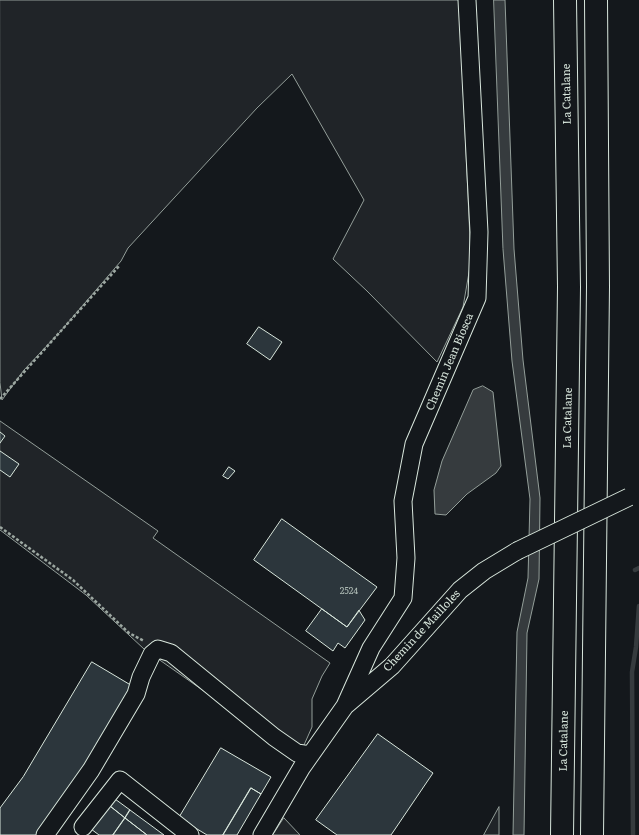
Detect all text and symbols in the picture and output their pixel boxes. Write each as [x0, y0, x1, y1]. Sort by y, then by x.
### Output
street label: La Catalane [560, 63, 574, 125]
street label: Chemin Jean Biosca [424, 311, 476, 413]
street label: La Catalane [561, 387, 575, 449]
house number: 2524 [340, 586, 358, 596]
street label: Chemin de Mailloles [381, 587, 463, 675]
street label: La Catalane [557, 710, 571, 772]

